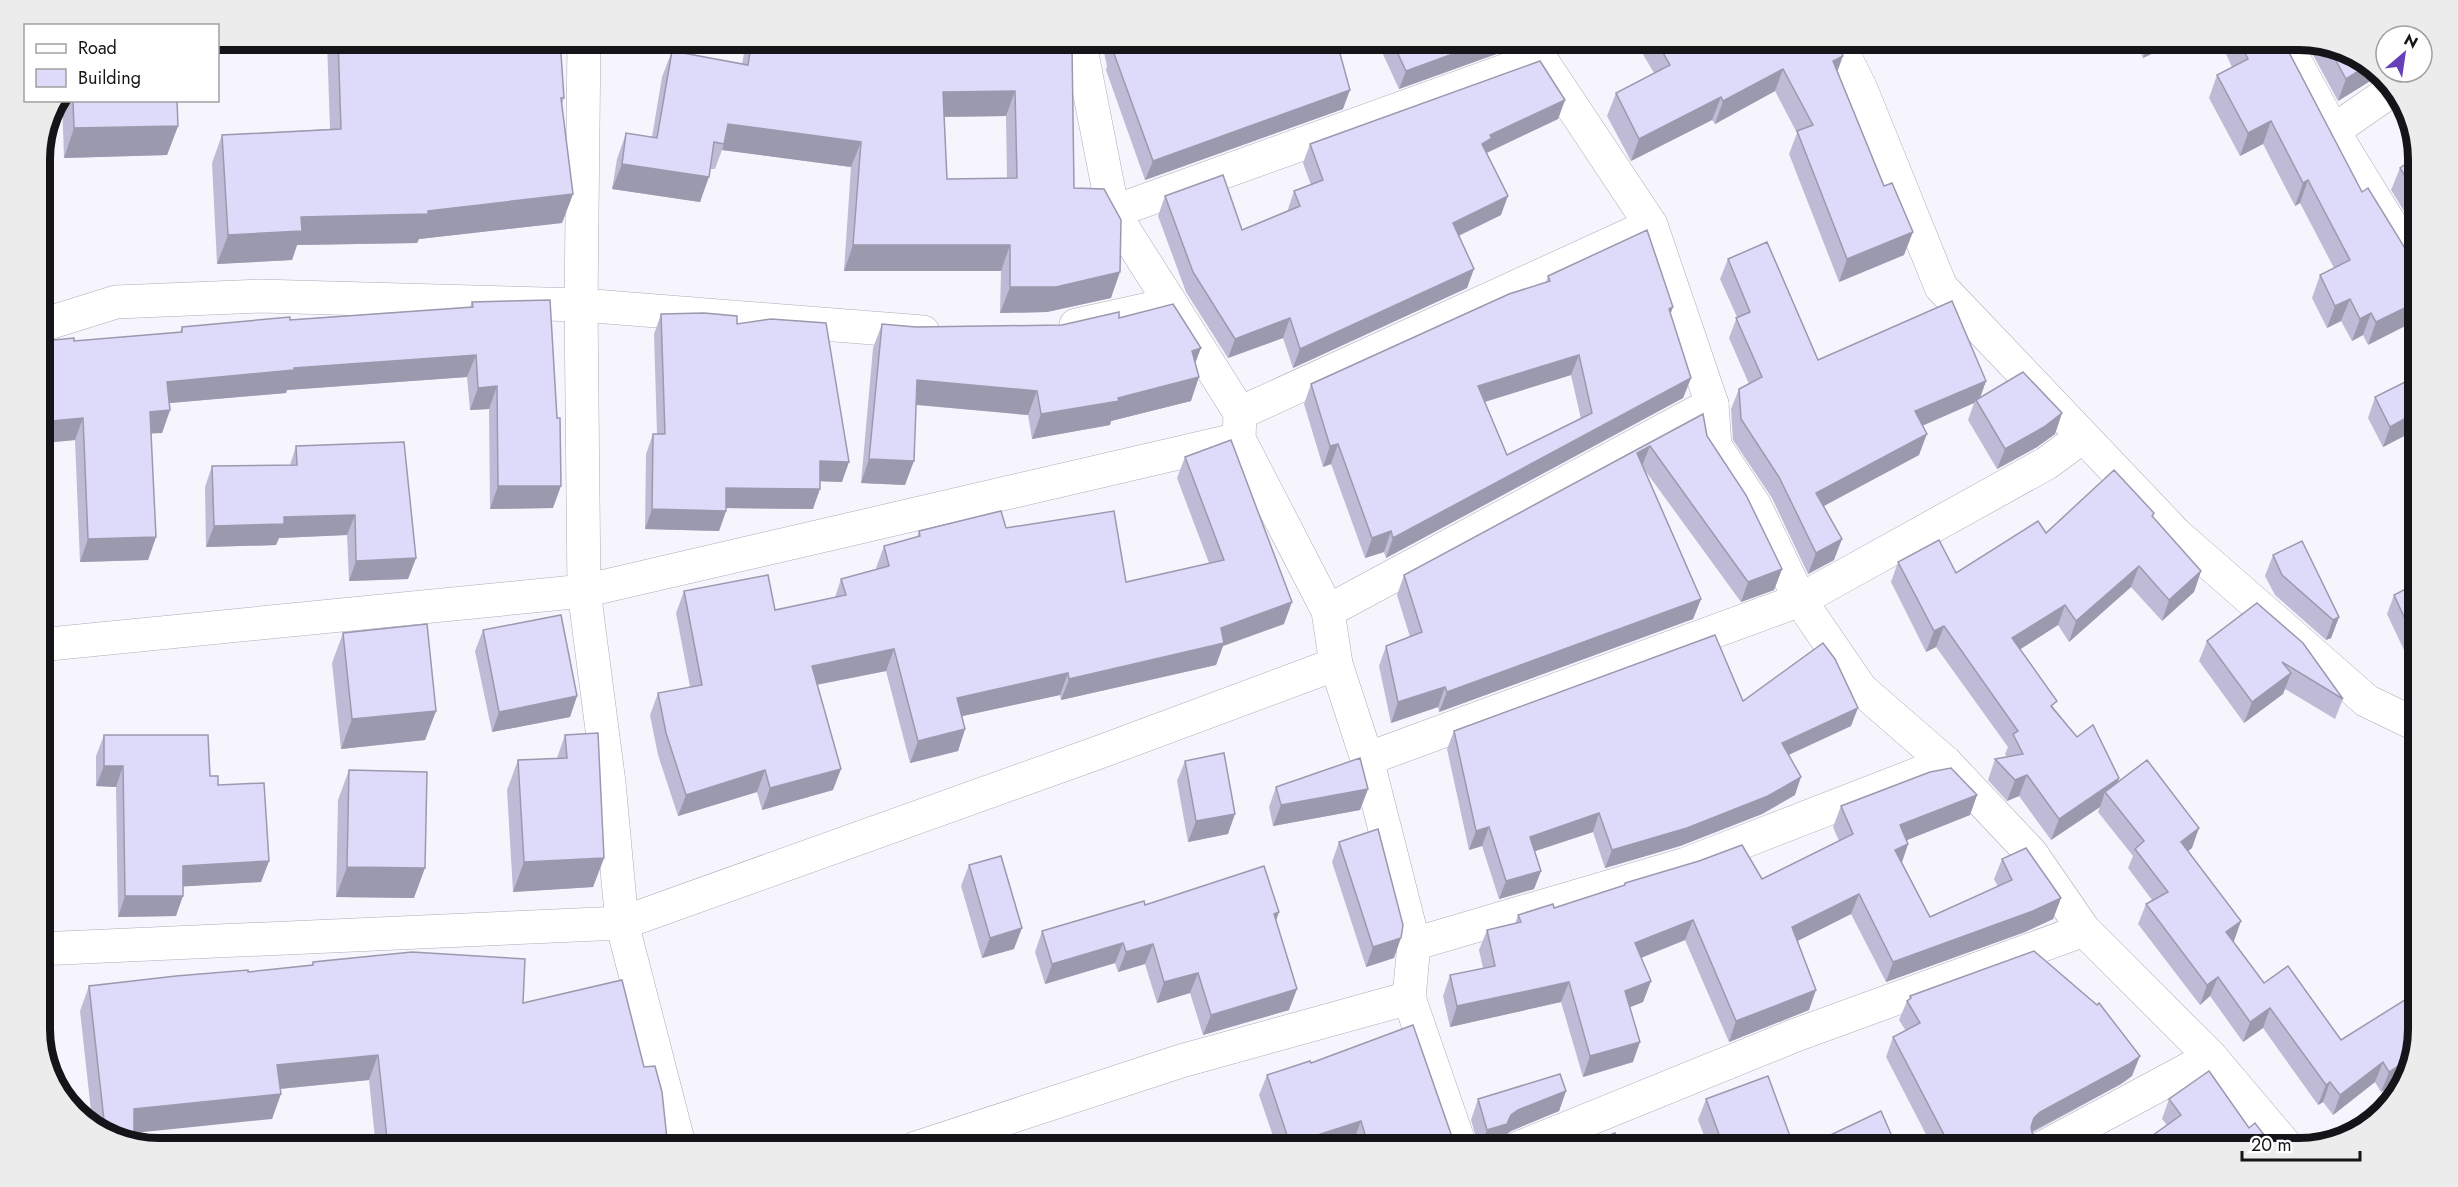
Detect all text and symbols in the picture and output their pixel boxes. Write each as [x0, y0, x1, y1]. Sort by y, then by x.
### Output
legend [24, 24, 219, 102]
north arrow [2374, 24, 2434, 84]
text: N [2400, 28, 2422, 54]
text: Road [78, 35, 117, 61]
text: Building [78, 65, 141, 91]
scale bar [2242, 1124, 2360, 1162]
text: 20 m [2251, 1132, 2291, 1158]

